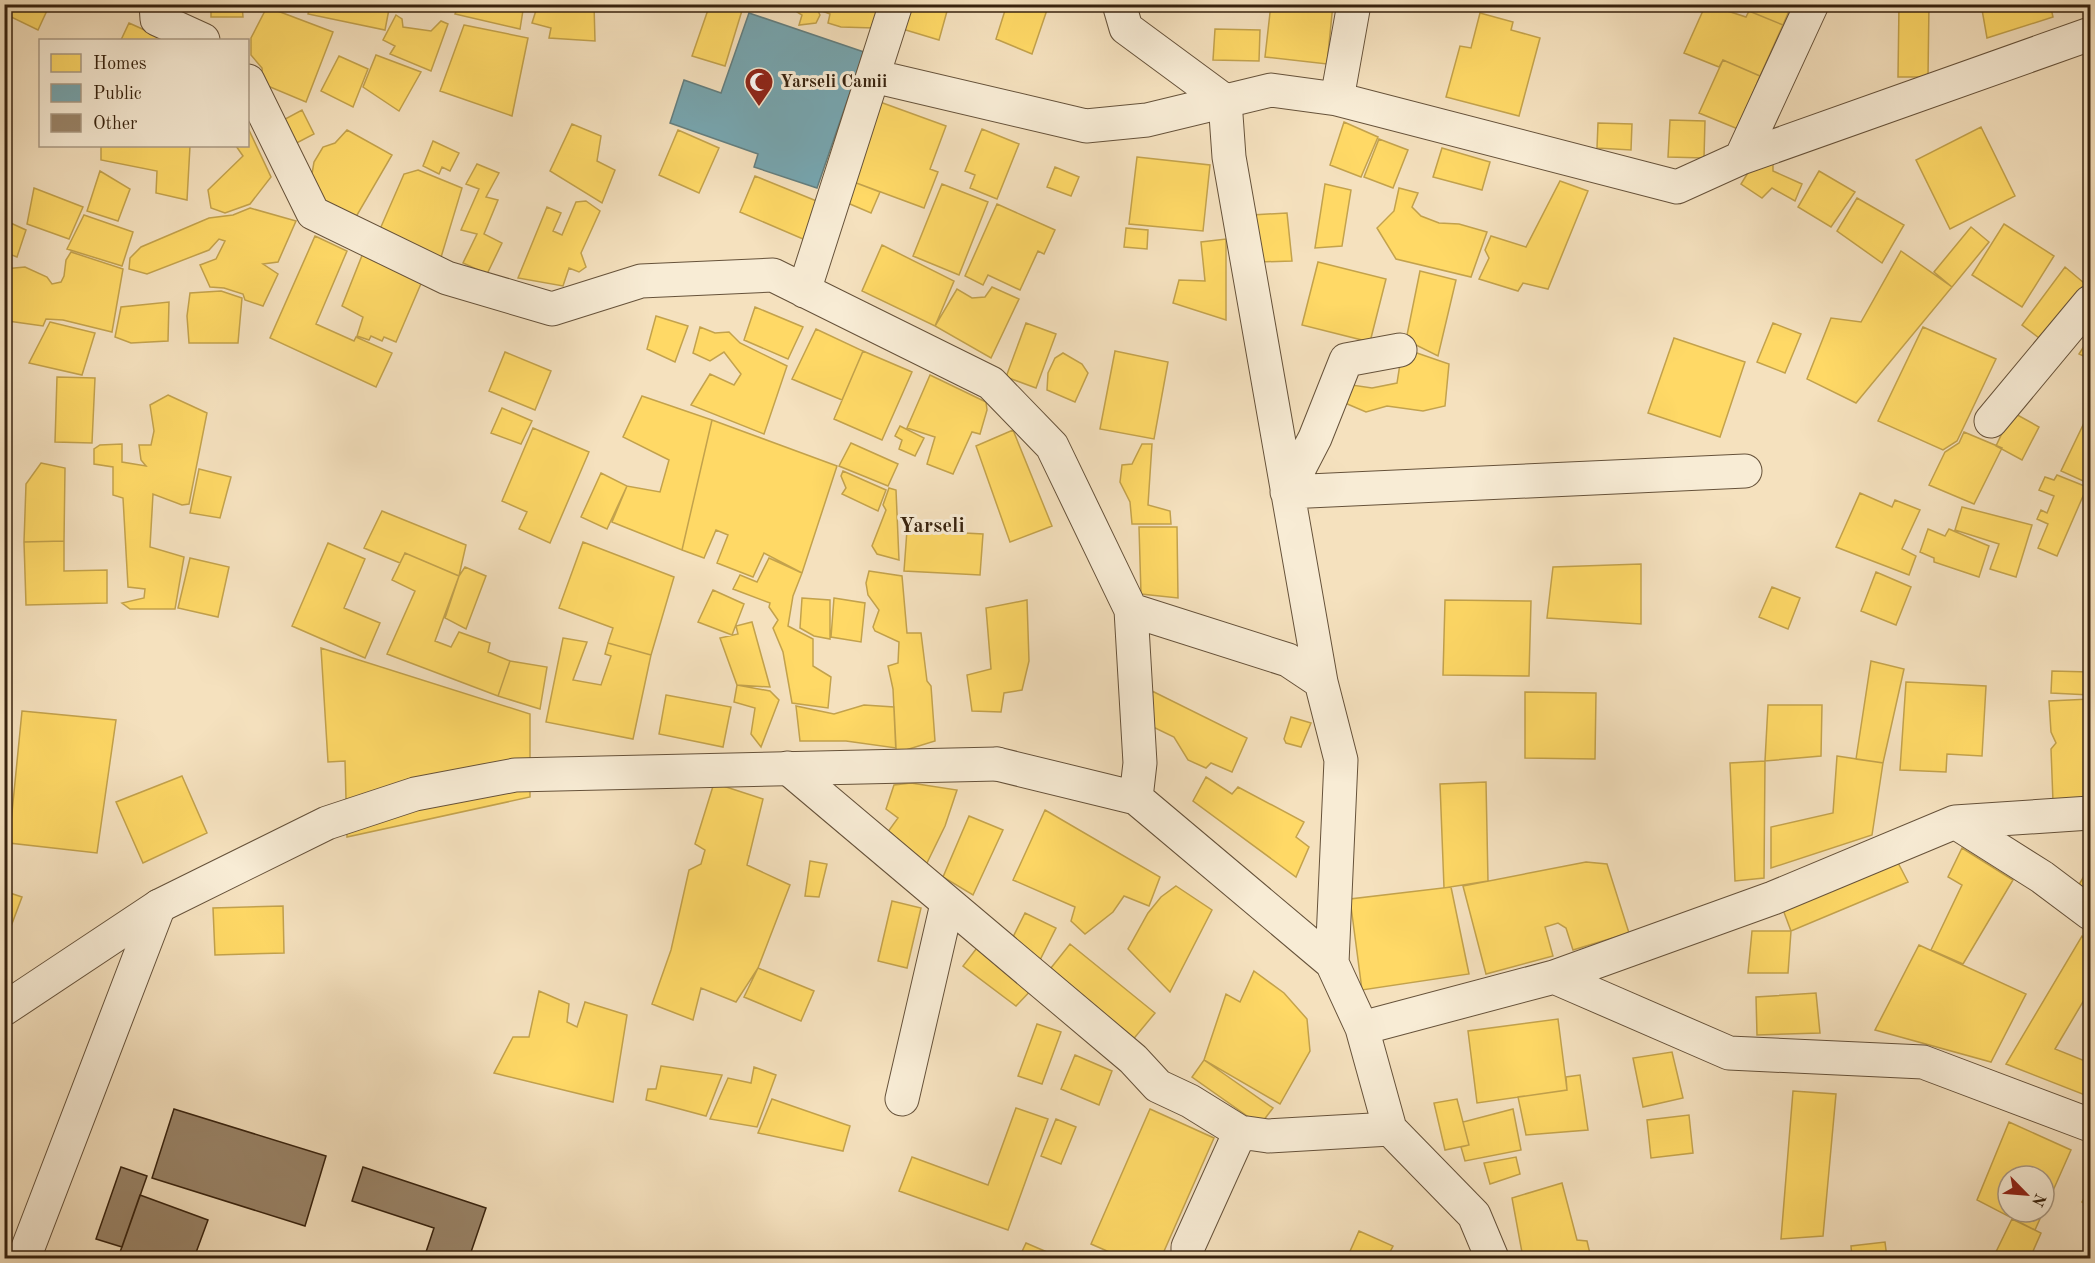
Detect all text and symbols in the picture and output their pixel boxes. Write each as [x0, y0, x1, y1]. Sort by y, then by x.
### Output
legend [39, 39, 249, 147]
text: Homes [93, 55, 147, 73]
mosque icon: Yarseli Camii [743, 66, 775, 108]
place label: Yarseli Camii [780, 73, 887, 91]
text: Public [93, 85, 142, 103]
text: Other [93, 115, 138, 133]
district label: Yarseli [899, 516, 965, 537]
north arrow [1996, 1164, 2056, 1224]
text: N [2028, 1191, 2048, 1209]

